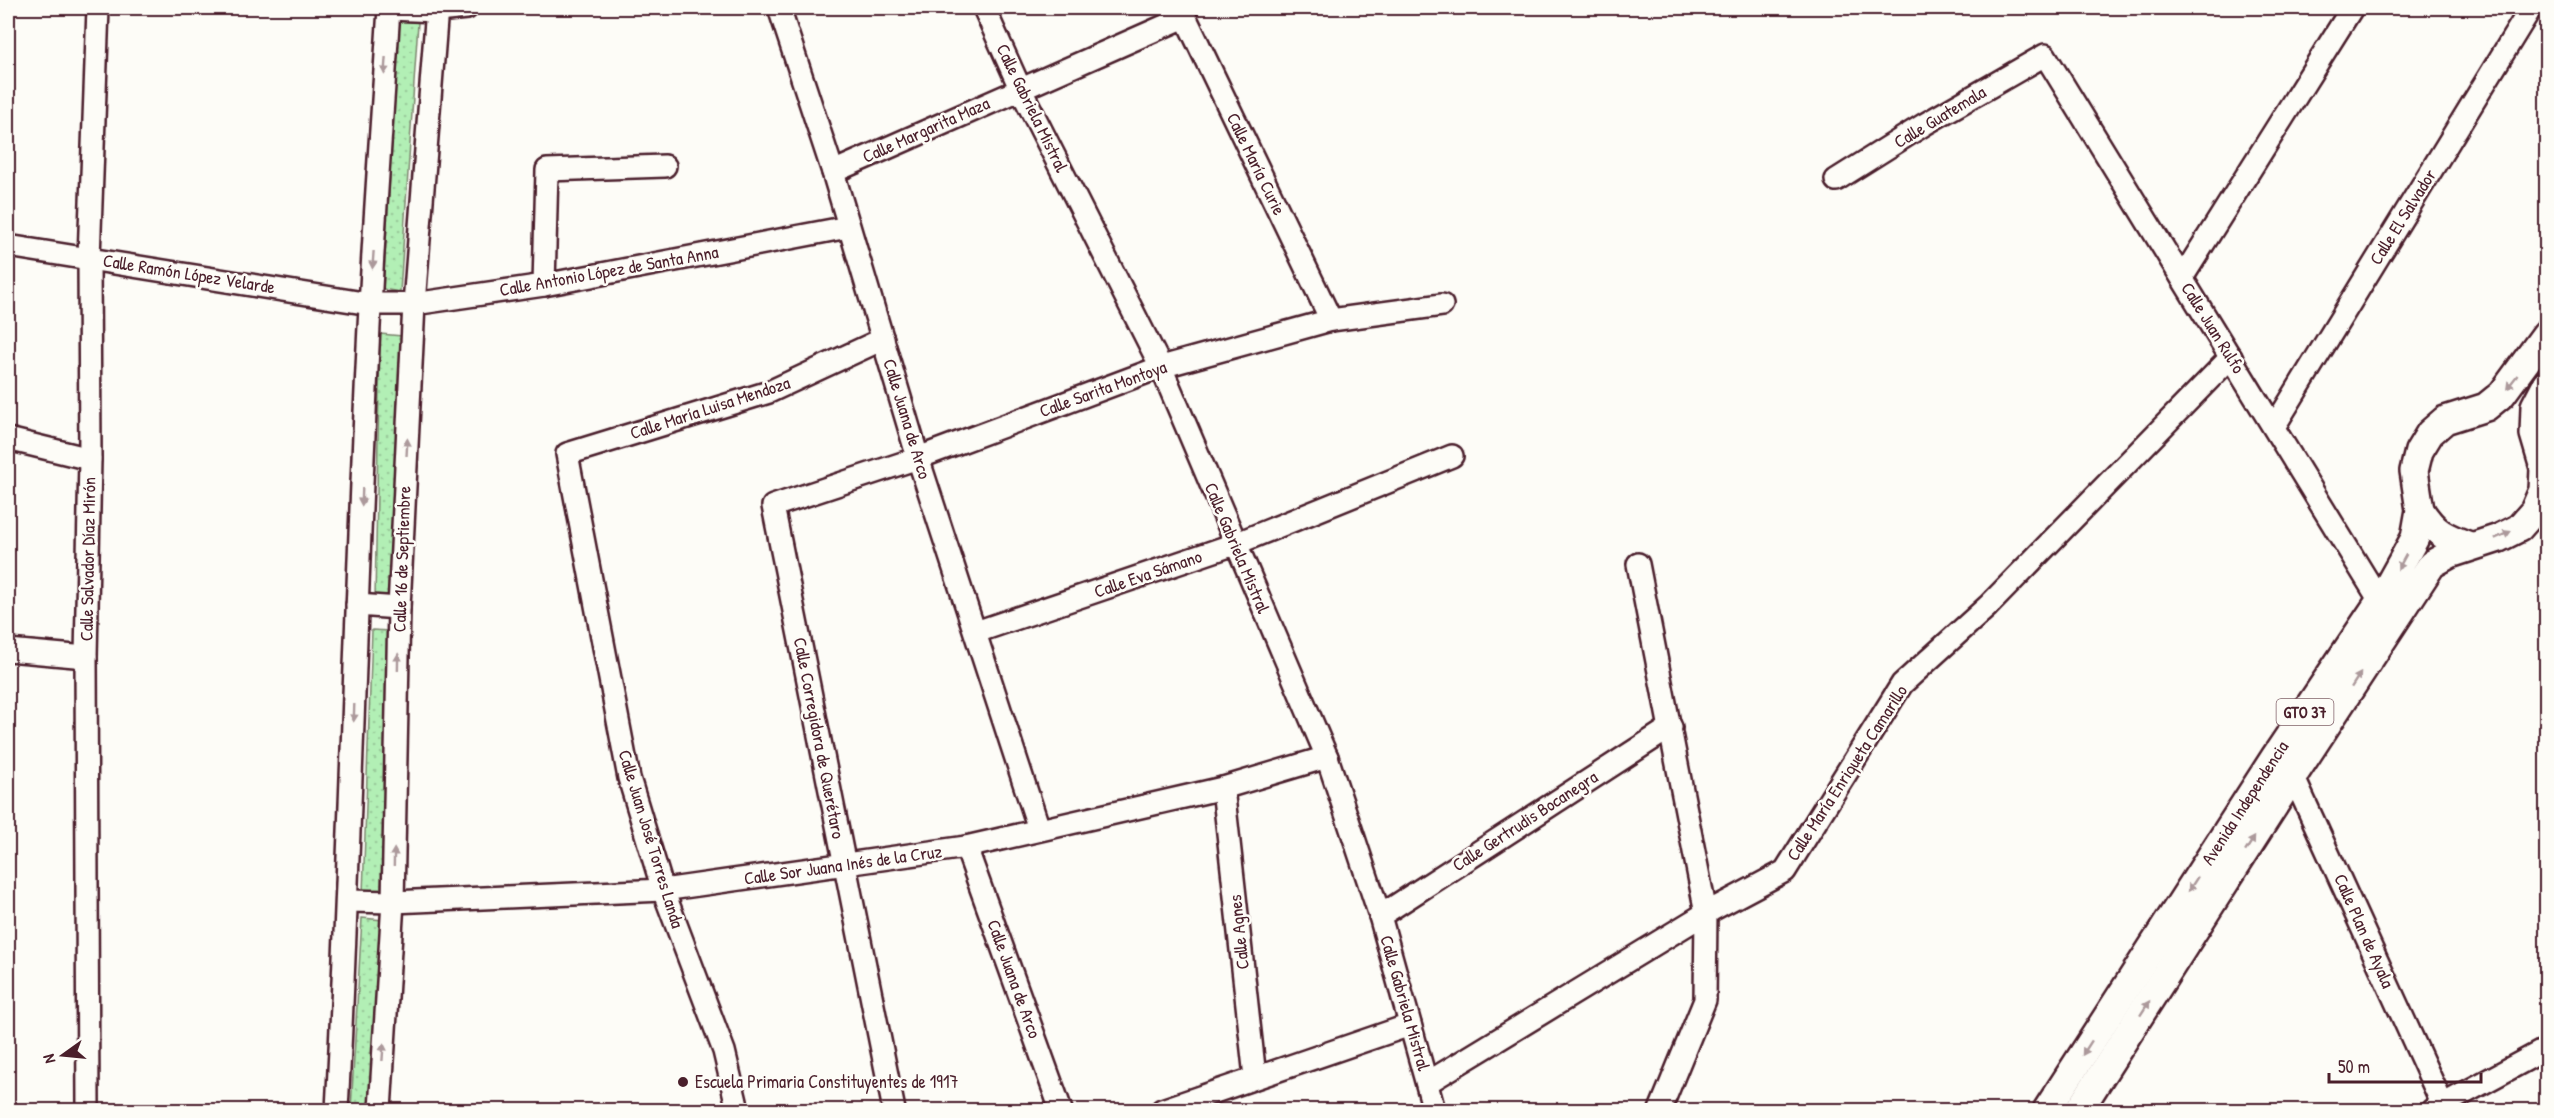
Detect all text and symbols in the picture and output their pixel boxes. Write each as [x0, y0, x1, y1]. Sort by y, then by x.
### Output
street label: Calle Gabriela Mistral [991, 39, 1074, 176]
one-way arrow [381, 56, 390, 75]
street label: Calle Guatemala [1889, 79, 1990, 154]
street label: Calle Margarita Maza [858, 90, 993, 169]
street label: Calle María Curie [1221, 108, 1292, 219]
street label: Calle El Salvador [2363, 164, 2442, 269]
street label: Calle Antonio López de Santa Anna [497, 239, 720, 302]
street label: Calle Ramón López Velarde [101, 248, 277, 299]
one-way arrow [368, 251, 377, 270]
street label: Calle Juan Rulfo [2176, 277, 2251, 378]
street label: Calle Sarita Montoya [1036, 354, 1170, 423]
street label: Calle Juana de Arco [877, 356, 938, 482]
street label: Calle María Luisa Mendoza [627, 370, 793, 445]
one-way arrow [2507, 374, 2519, 389]
one-way arrow [402, 437, 412, 456]
street label: Calle Salvador Díaz Mirón [74, 477, 101, 641]
street label: Calle Gabriela Mistral [1199, 479, 1276, 617]
street label: Calle 16 de Septiembre [386, 485, 417, 633]
one-way arrow [357, 488, 366, 507]
one-way arrow [2494, 531, 2511, 540]
street label: Calle Eva Sámano [1091, 543, 1205, 604]
one-way arrow [2397, 554, 2407, 571]
street label: Calle Corregidora de Querétaro [788, 635, 851, 841]
one-way arrow [393, 653, 403, 672]
one-way arrow [2350, 672, 2361, 688]
street label: Calle María Enriqueta Camarillo [1780, 680, 1913, 866]
road number: GTO 37 [2276, 699, 2334, 725]
one-way arrow [349, 704, 358, 723]
street label: Avenida Independencia [2195, 736, 2294, 870]
street label: Calle Juan José Torres Landa [612, 747, 690, 931]
street label: Calle Gertrudis Bocanegra [1447, 764, 1602, 877]
one-way arrow [2244, 835, 2255, 852]
street label: Calle Sor Juana Inés de la Cruz [742, 838, 944, 891]
one-way arrow [389, 848, 398, 867]
street label: Calle Plan de Ayala [2328, 870, 2401, 992]
one-way arrow [2187, 876, 2198, 892]
street label: Calle Agnes [1222, 893, 1255, 971]
street label: Calle Juana de Arco [981, 916, 1048, 1042]
street label: Calle Gabriela Mistral [1374, 932, 1437, 1074]
one-way arrow [2139, 1000, 2150, 1016]
north arrow [33, 1025, 93, 1085]
one-way arrow [2082, 1040, 2093, 1056]
one-way arrow [379, 1043, 388, 1062]
scale bar [2329, 1046, 2480, 1084]
text: N [37, 1051, 60, 1066]
text: 50 m [2338, 1054, 2370, 1079]
place label: Escuela Primaria Constituyentes de 1917 [695, 1069, 958, 1094]
marker: Escuela Primaria Constituyentes de 1917 [676, 1075, 690, 1089]

